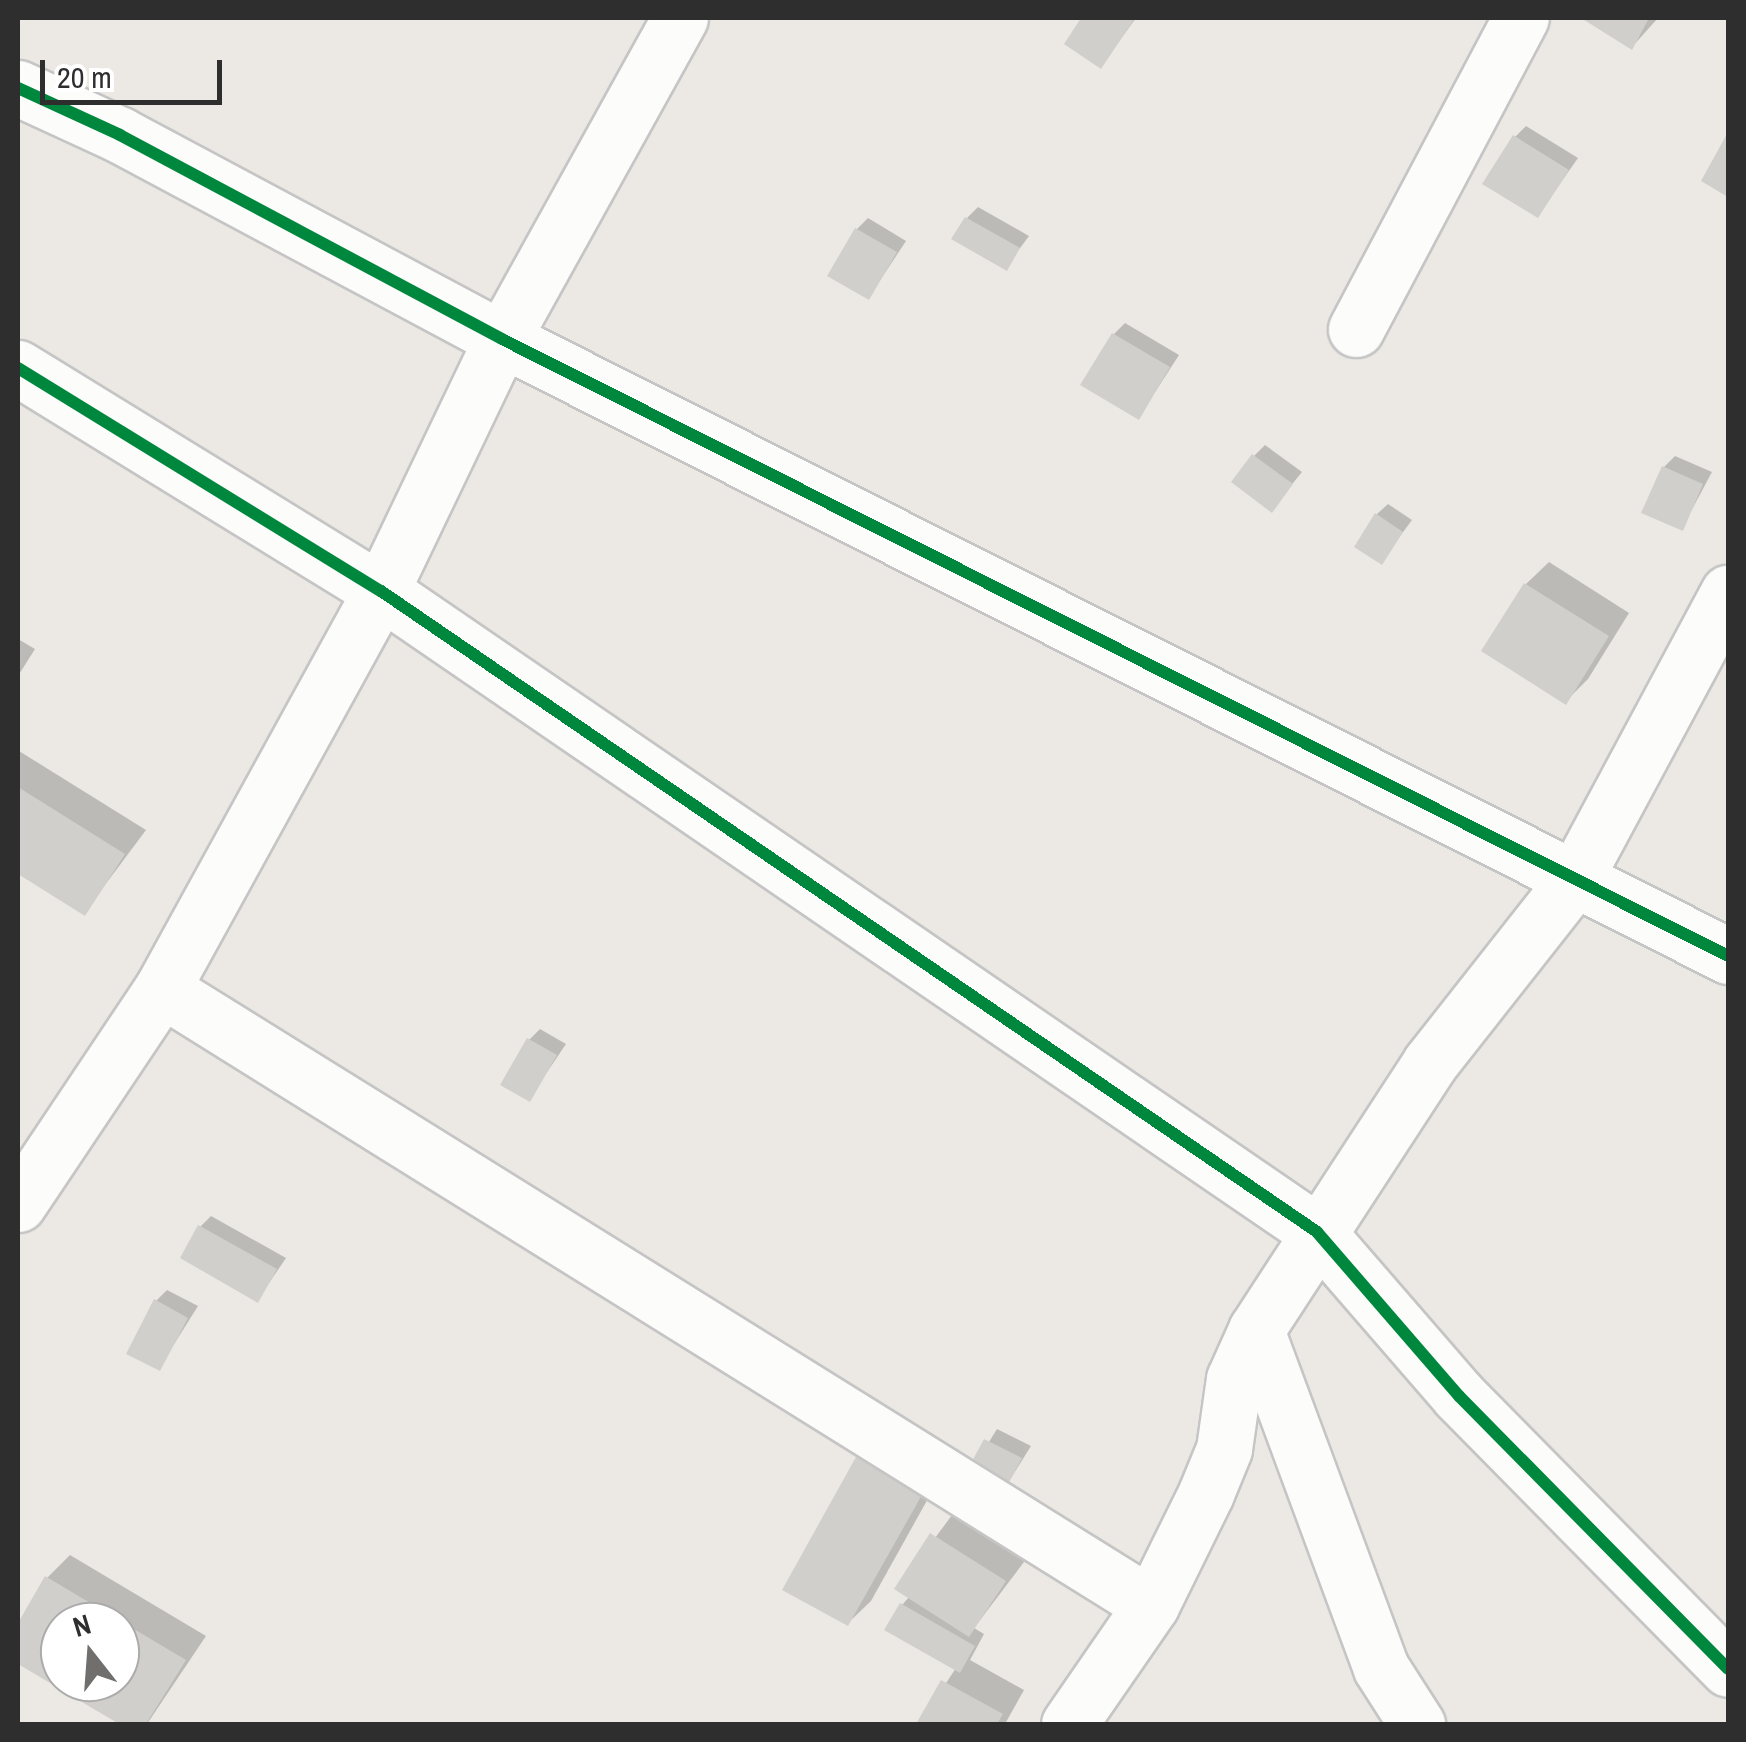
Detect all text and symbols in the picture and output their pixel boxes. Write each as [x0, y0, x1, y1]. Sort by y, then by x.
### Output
scale bar [45, 40, 228, 102]
text: 20 m [57, 57, 112, 97]
north arrow [40, 1602, 140, 1702]
text: N [68, 1605, 95, 1646]

